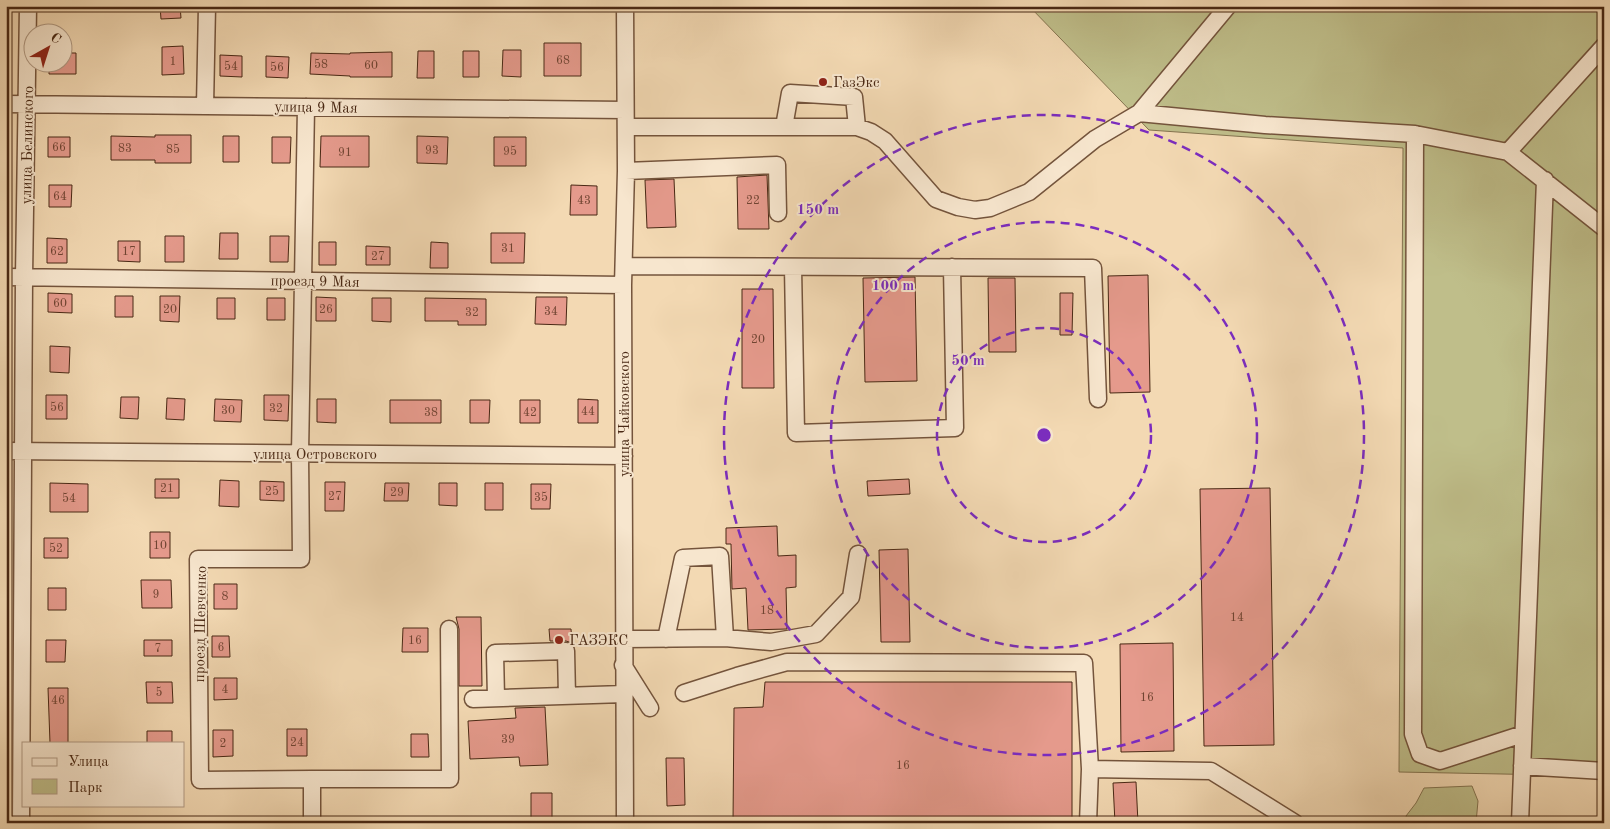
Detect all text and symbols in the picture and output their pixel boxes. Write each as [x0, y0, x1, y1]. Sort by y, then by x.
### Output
north arrow [22, 22, 72, 72]
text: С [48, 30, 64, 47]
house number: 68 [556, 55, 570, 67]
house number: 1 [170, 56, 176, 68]
house number: 58 [314, 58, 328, 71]
house number: 54 [224, 60, 238, 73]
house number: 60 [364, 60, 378, 72]
house number: 56 [270, 61, 284, 74]
marker: ГазЭкс [817, 76, 829, 88]
place label: ГазЭкс [833, 76, 880, 91]
street label: улица Белинского [20, 86, 37, 204]
street label: улица 9 Мая [274, 100, 358, 117]
house number: 66 [52, 142, 66, 154]
house number: 83 [118, 143, 132, 155]
house number: 85 [166, 143, 180, 156]
house number: 93 [425, 145, 439, 157]
house number: 95 [503, 145, 517, 158]
house number: 91 [338, 147, 352, 159]
house number: 64 [53, 191, 67, 203]
house number: 43 [577, 195, 591, 207]
house number: 22 [746, 195, 760, 207]
text: 150 m [797, 203, 839, 218]
house number: 31 [501, 243, 515, 255]
house number: 62 [50, 246, 64, 258]
house number: 17 [122, 246, 136, 258]
house number: 27 [371, 251, 385, 263]
street label: проезд 9 Мая [270, 274, 360, 291]
text: 100 m [872, 279, 914, 294]
house number: 60 [53, 298, 67, 310]
house number: 20 [163, 304, 177, 316]
house number: 26 [319, 304, 333, 316]
house number: 34 [544, 306, 558, 318]
house number: 32 [465, 307, 479, 319]
house number: 20 [751, 334, 765, 346]
street label: улица Чайковского [618, 351, 633, 477]
text: 50 m [951, 354, 985, 369]
house number: 56 [50, 401, 64, 414]
house number: 32 [269, 403, 283, 415]
house number: 30 [221, 405, 235, 417]
house number: 44 [581, 406, 595, 418]
house number: 38 [424, 407, 438, 419]
house number: 42 [523, 407, 537, 419]
centre of rings [1035, 426, 1053, 444]
street label: улица Островского [253, 448, 377, 463]
house number: 21 [160, 483, 174, 495]
house number: 25 [265, 485, 279, 498]
house number: 29 [390, 487, 404, 499]
house number: 27 [328, 491, 342, 503]
house number: 35 [534, 491, 548, 504]
house number: 54 [62, 492, 76, 505]
house number: 10 [153, 540, 167, 552]
house number: 52 [49, 542, 63, 555]
street label: проезд Шевченко [193, 566, 210, 682]
house number: 9 [153, 589, 159, 601]
house number: 8 [222, 591, 229, 603]
house number: 18 [760, 605, 774, 617]
house number: 14 [1230, 612, 1244, 624]
marker: ГАЗЭКС [553, 634, 565, 646]
place label: ГАЗЭКС [569, 634, 628, 649]
house number: 16 [408, 635, 422, 647]
house number: 6 [218, 642, 225, 654]
house number: 7 [155, 643, 161, 655]
house number: 4 [222, 684, 229, 696]
house number: 5 [156, 686, 163, 699]
house number: 16 [1140, 692, 1154, 704]
house number: 46 [51, 695, 65, 707]
house number: 39 [501, 734, 515, 746]
house number: 24 [290, 737, 304, 749]
house number: 2 [220, 738, 226, 750]
legend [22, 742, 185, 806]
text: Улица [68, 755, 109, 770]
house number: 16 [896, 760, 910, 772]
text: Парк [68, 781, 103, 796]

